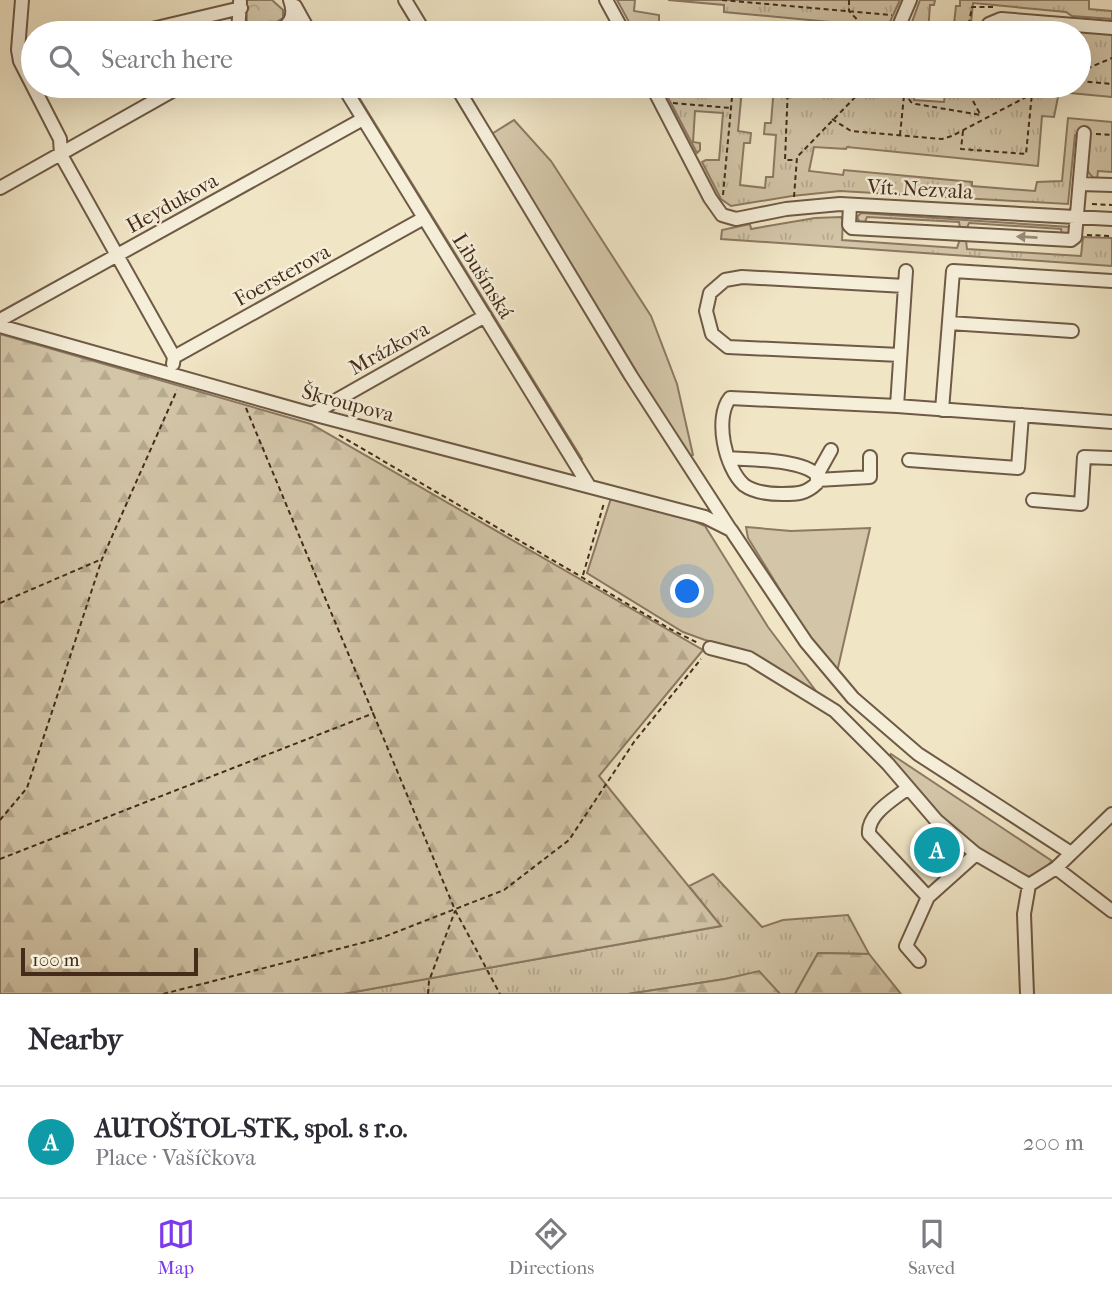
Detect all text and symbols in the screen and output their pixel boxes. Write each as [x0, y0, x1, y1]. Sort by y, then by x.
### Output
search box [21, 21, 1091, 98]
icon: search [45, 41, 83, 79]
text: Search here [101, 44, 233, 75]
street label: Heydukova [122, 168, 222, 238]
street label: Vít. Nezvala [865, 174, 974, 204]
street label: Libušínská [447, 229, 519, 323]
one-way arrow [1016, 232, 1038, 243]
street label: Foersterova [230, 239, 334, 311]
street label: Mrázkova [345, 316, 434, 380]
street label: Škroupova [299, 379, 397, 427]
your location [670, 574, 704, 608]
pin: A [914, 824, 960, 876]
scale bar [21, 945, 198, 977]
text: 100 m [32, 949, 80, 971]
text: Nearby [28, 1022, 123, 1057]
text: AUTOŠTOL-STK, spol. s r.o. [95, 1113, 408, 1144]
text: A [44, 1129, 58, 1156]
text: 200 m [1023, 1129, 1084, 1156]
text: Place · Vašíčkova [95, 1144, 256, 1171]
tab: Map [157, 1215, 195, 1279]
tab: Directions [509, 1215, 594, 1279]
tab: Saved [908, 1215, 955, 1279]

